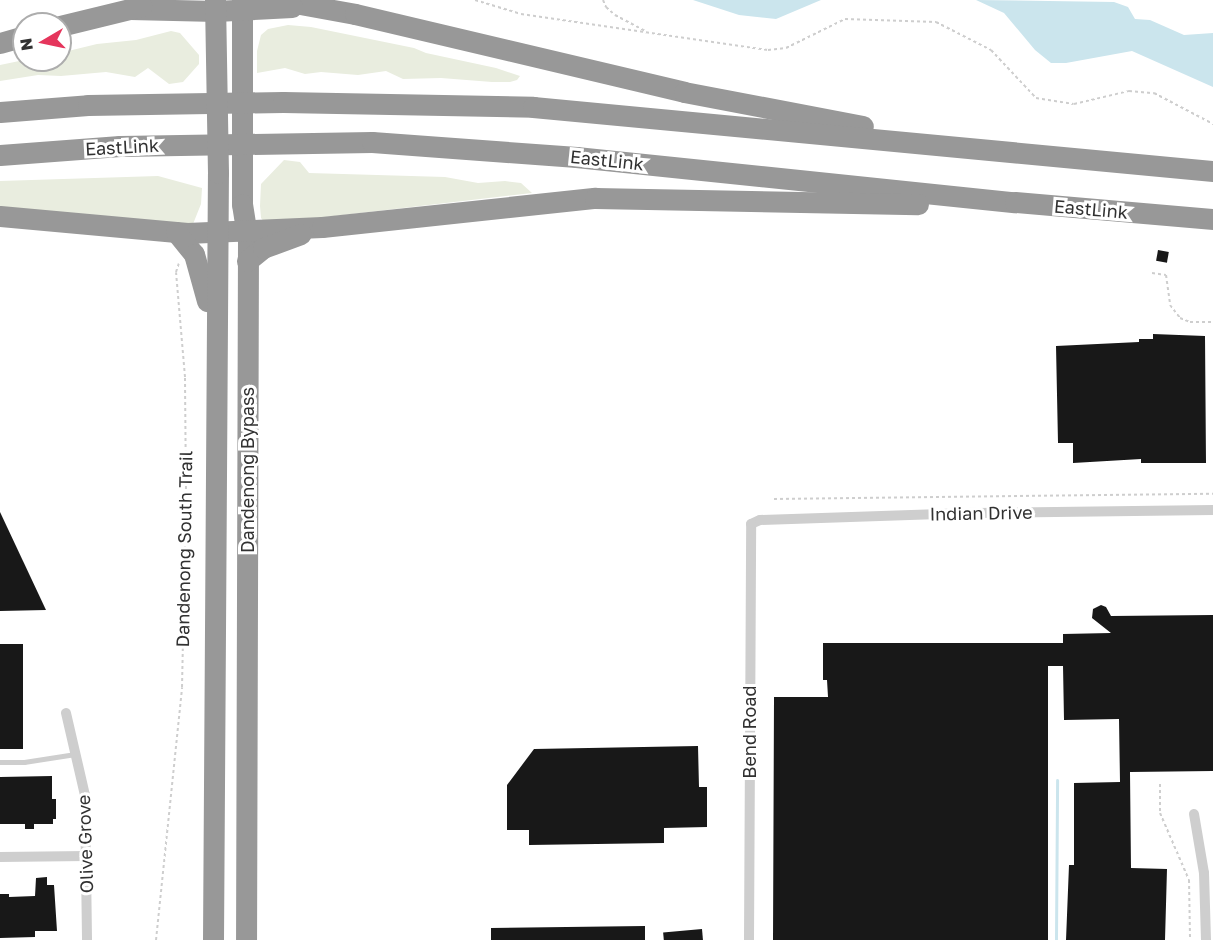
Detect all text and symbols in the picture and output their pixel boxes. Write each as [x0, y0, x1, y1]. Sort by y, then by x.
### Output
north arrow [12, 12, 72, 72]
text: N [15, 37, 37, 52]
street label: EastLink [84, 134, 160, 160]
street label: EastLink [569, 145, 645, 175]
street label: EastLink [1053, 195, 1129, 223]
street label: Dandenong Bypass [236, 387, 258, 553]
street label: Dandenong South Trail [171, 450, 197, 648]
street label: Indian Drive [929, 501, 1033, 525]
street label: Bend Road [738, 685, 760, 779]
street label: Olive Grove [72, 794, 98, 894]

